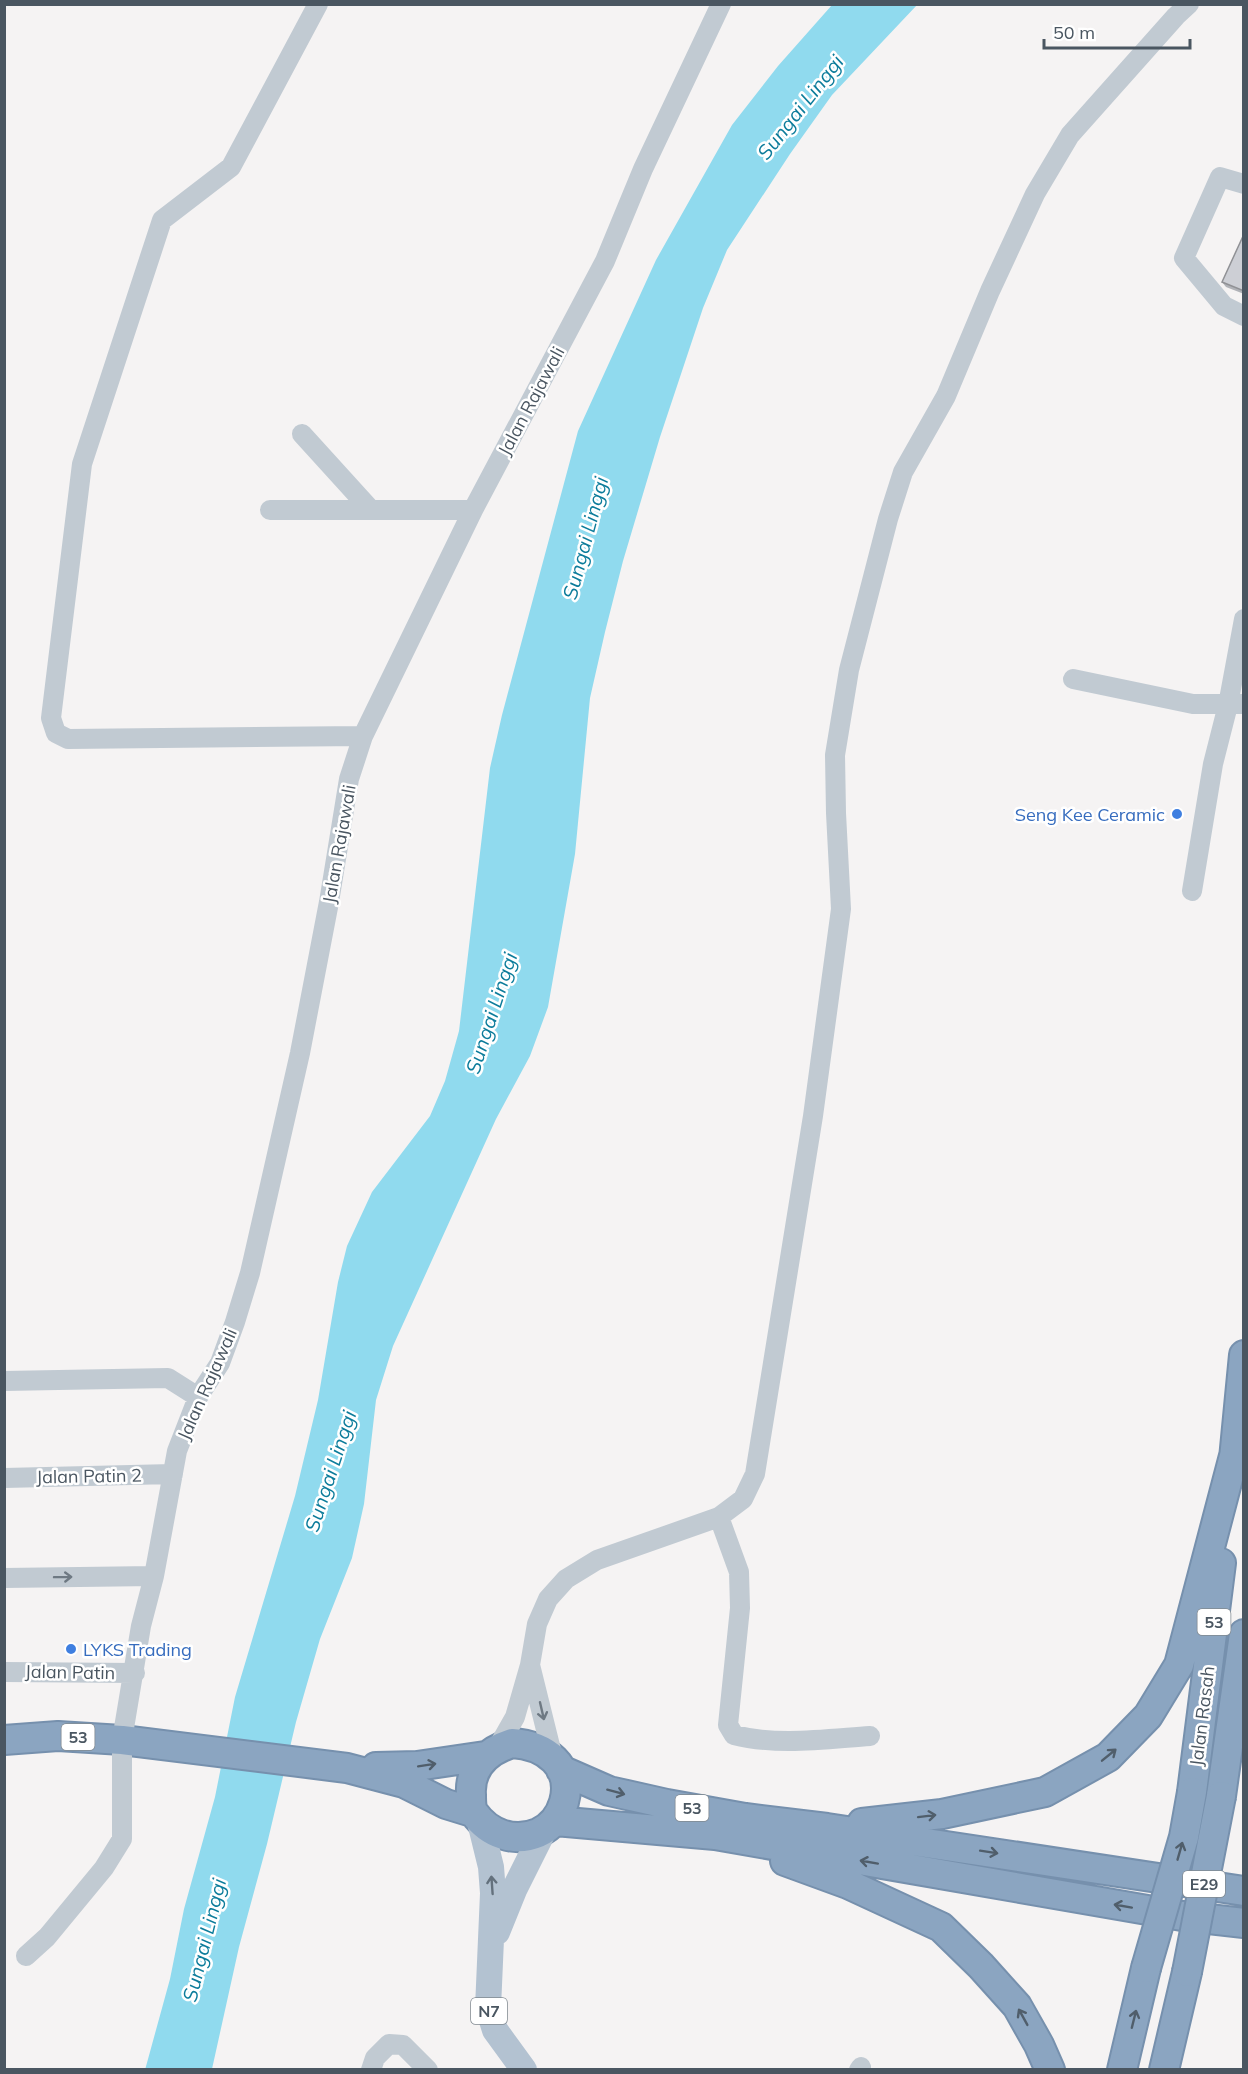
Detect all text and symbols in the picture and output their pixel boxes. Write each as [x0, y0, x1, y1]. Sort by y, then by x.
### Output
scale bar [1044, 12, 1190, 50]
text: 50 m [1053, 21, 1095, 44]
water label: Sungai Linggi [751, 49, 849, 164]
street label: Jalan Rajawali [493, 343, 569, 459]
water label: Sungai Linggi [557, 474, 613, 602]
street label: Jalan Rajawali [317, 783, 361, 905]
place label: Seng Kee Ceramic [1015, 803, 1165, 826]
marker: Seng Kee Ceramic [1170, 807, 1184, 821]
water label: Sungai Linggi [460, 949, 522, 1077]
street label: Jalan Rajawali [172, 1324, 242, 1444]
water label: Sungai Linggi [299, 1407, 361, 1535]
street label: Jalan Patin 2 [36, 1464, 142, 1488]
one-way arrow [52, 1571, 72, 1583]
road number: 53 [1198, 1609, 1230, 1635]
place label: LYKS Trading [83, 1638, 192, 1661]
marker: LYKS Trading [64, 1642, 78, 1656]
street label: Jalan Patin [25, 1660, 115, 1684]
street label: Jalan Rasah [1184, 1665, 1220, 1767]
one-way arrow [537, 1701, 548, 1720]
road number: 53 [62, 1724, 94, 1750]
one-way arrow [1101, 1748, 1117, 1761]
one-way arrow [416, 1759, 436, 1770]
one-way arrow [606, 1786, 625, 1798]
road number: 53 [676, 1795, 708, 1821]
one-way arrow [917, 1810, 936, 1821]
one-way arrow [1175, 1842, 1186, 1861]
one-way arrow [979, 1847, 998, 1858]
one-way arrow [860, 1856, 879, 1867]
road number: E29 [1183, 1871, 1225, 1897]
one-way arrow [486, 1875, 497, 1895]
water label: Sungai Linggi [177, 1876, 231, 2004]
one-way arrow [1114, 1900, 1134, 1911]
road number: N7 [471, 1998, 507, 2024]
one-way arrow [1017, 2009, 1028, 2027]
one-way arrow [1129, 2009, 1141, 2028]

